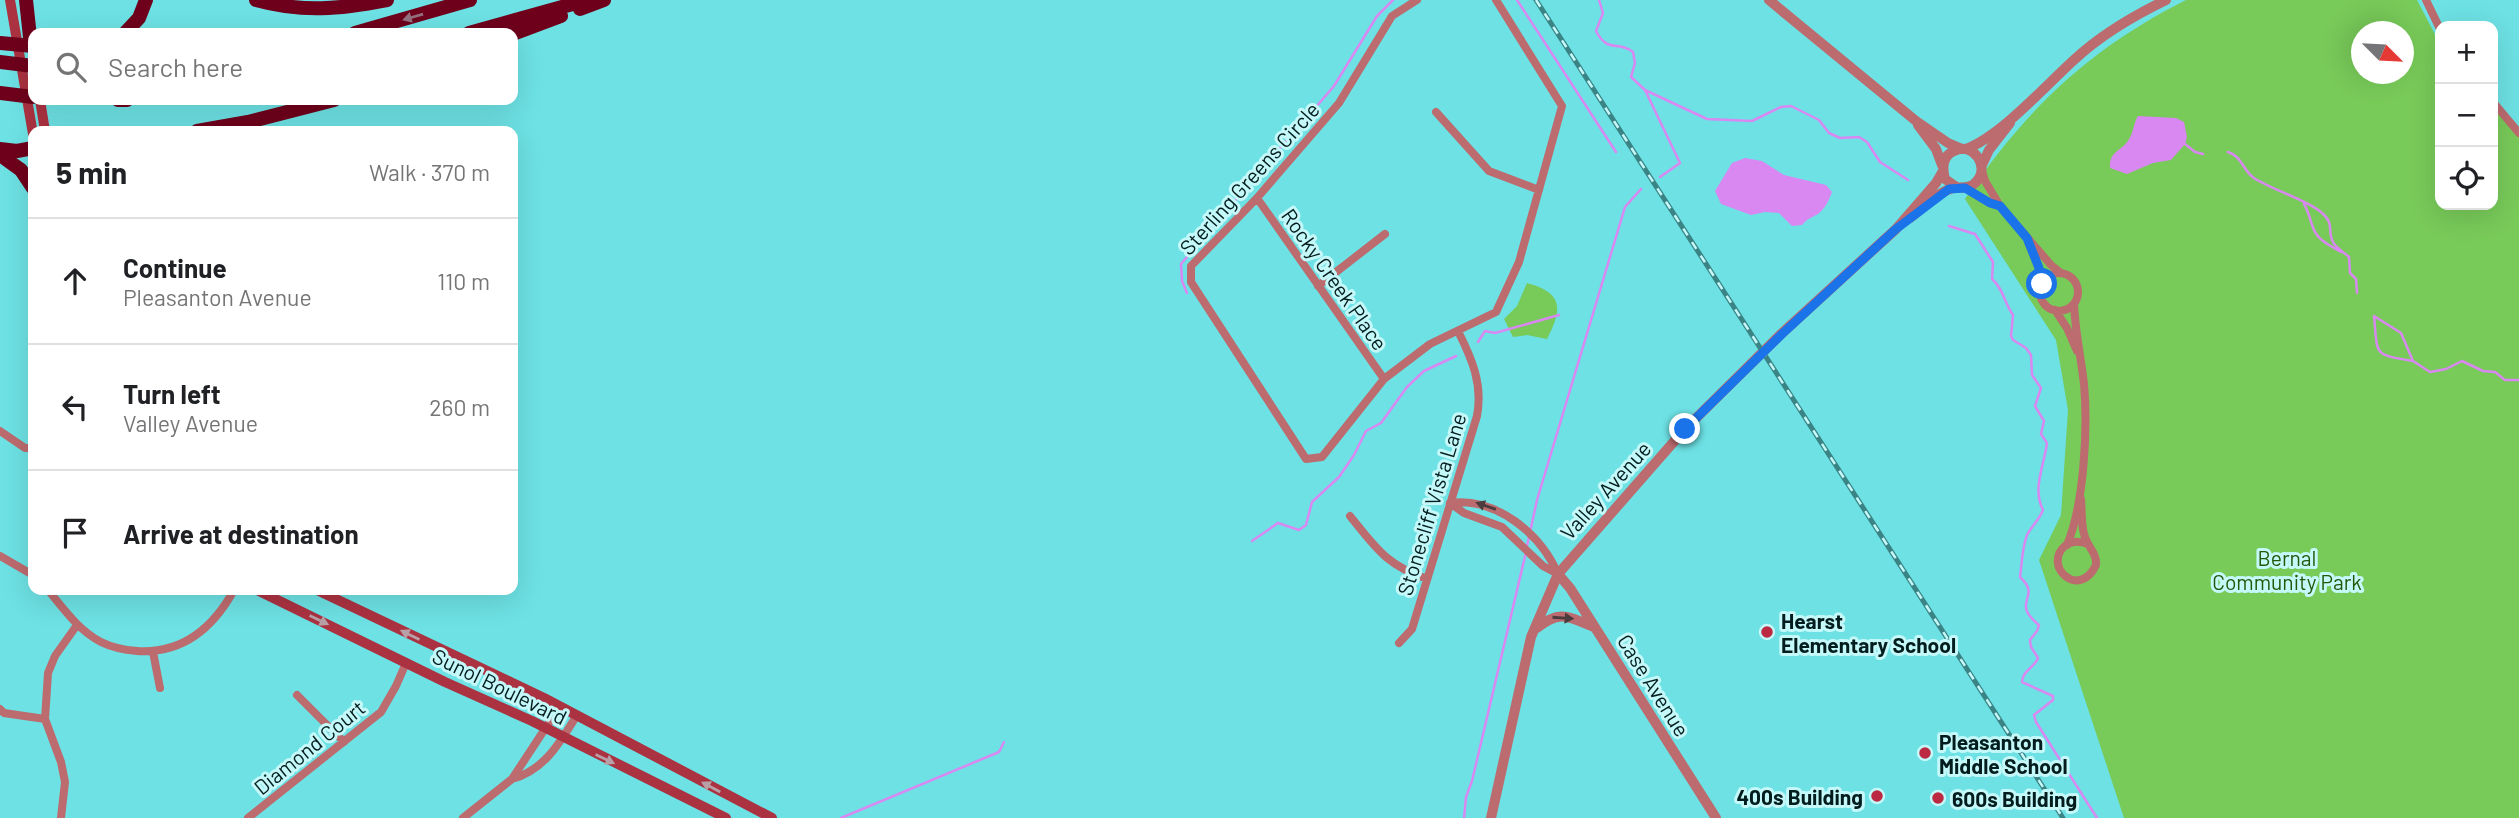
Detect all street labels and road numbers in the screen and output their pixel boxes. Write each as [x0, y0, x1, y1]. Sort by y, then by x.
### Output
street label: Sterling Greens Circle [1174, 97, 1324, 259]
street label: Rocky Creek Place [1277, 203, 1393, 355]
street label: Stonecliff Vista Lane [1391, 410, 1471, 598]
street label: Valley Avenue [1554, 436, 1656, 544]
street label: Case Avenue [1613, 629, 1695, 741]
street label: Sunol Boulevard [429, 643, 571, 729]
street label: Diamond Court [248, 695, 370, 799]

